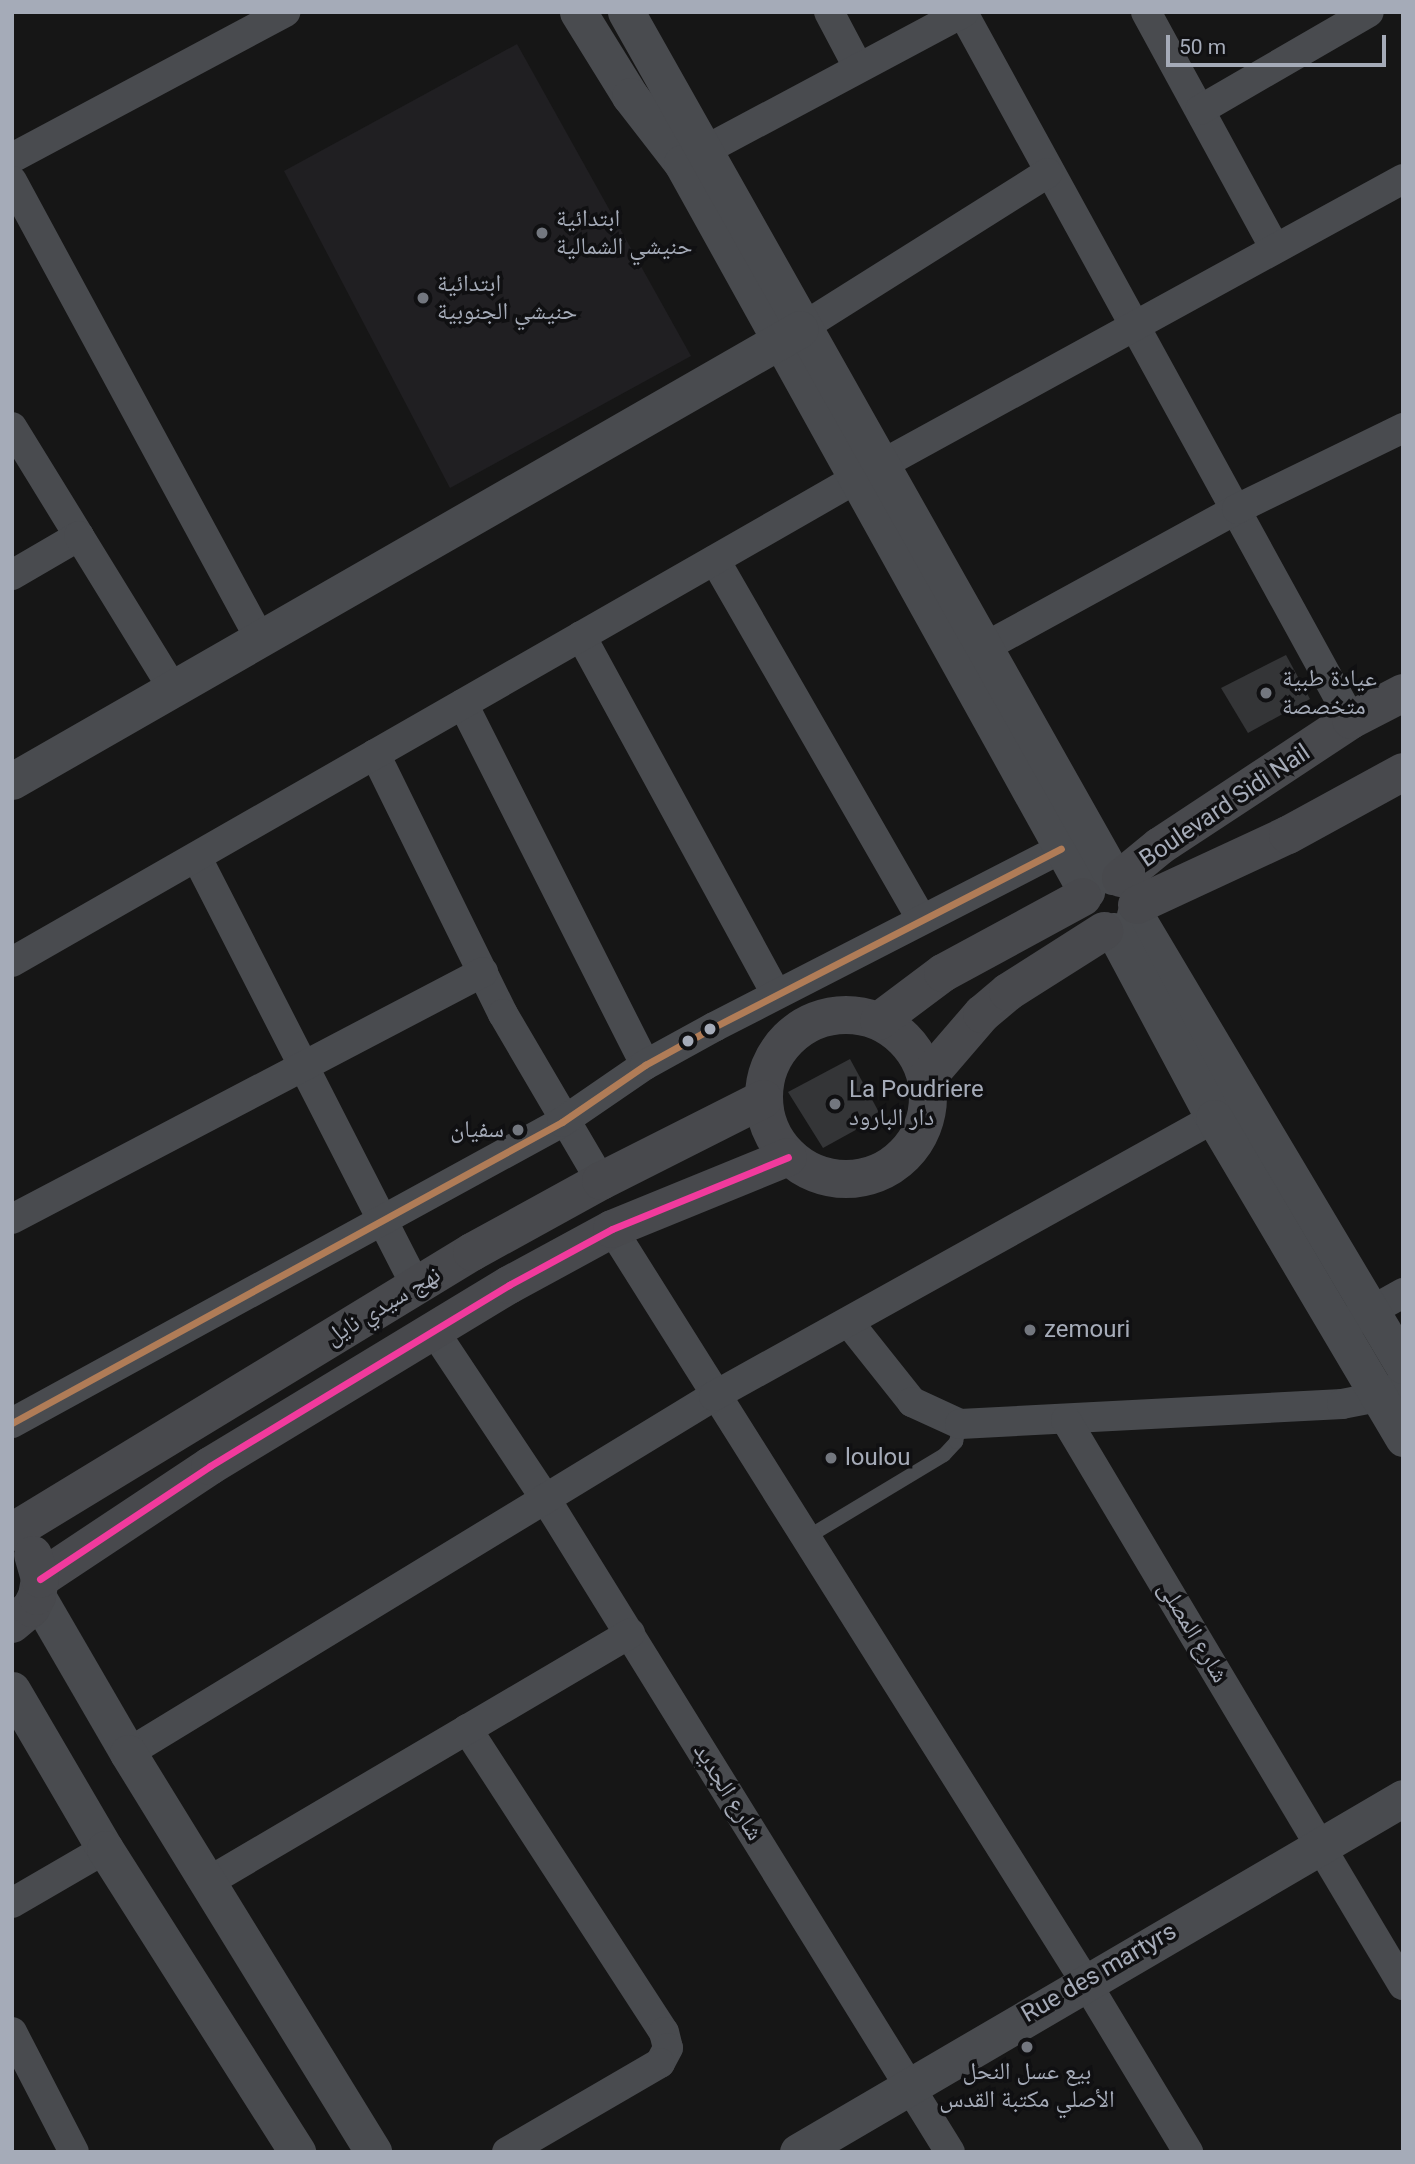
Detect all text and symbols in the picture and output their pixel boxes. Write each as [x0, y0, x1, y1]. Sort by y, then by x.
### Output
scale bar [1170, 21, 1390, 65]
text: 50 m [1179, 35, 1226, 59]
place label: ابتدائية حنيشي الشمالية [556, 205, 693, 261]
marker: ابتدائية حنيشي الشمالية [534, 225, 550, 241]
place label: ابتدائية حنيشي الجنوبية [437, 270, 577, 326]
marker: ابتدائية حنيشي الجنوبية [415, 290, 431, 306]
place label: عيادة طبية متخصصة [1282, 665, 1377, 721]
marker: عيادة طبية متخصصة [1256, 683, 1276, 703]
street label: Boulevard Sidi Nail [1134, 738, 1316, 874]
unlabelled marker [703, 1022, 717, 1036]
unlabelled marker [681, 1034, 695, 1048]
place label: La Poudriere دار البارود [849, 1076, 984, 1132]
marker: La Poudriere دار البارود [827, 1096, 843, 1112]
place label: سفيان [450, 1116, 504, 1144]
marker: سفيان [510, 1122, 526, 1138]
street label: نهج سيدي نايل [320, 1260, 446, 1352]
place label: zemouri [1044, 1316, 1130, 1344]
marker: zemouri [1022, 1322, 1038, 1338]
place label: loulou [845, 1444, 911, 1472]
marker: loulou [823, 1450, 839, 1466]
street label: شارع المصلى [1151, 1576, 1235, 1688]
street label: شارع الجديد [687, 1738, 769, 1846]
street label: Rue des martyrs [1017, 1917, 1181, 2029]
marker: بيع عسل النحل الأصلي مكتبة القدس [1019, 2039, 1035, 2055]
place label: بيع عسل النحل الأصلي مكتبة القدس [939, 2058, 1115, 2114]

